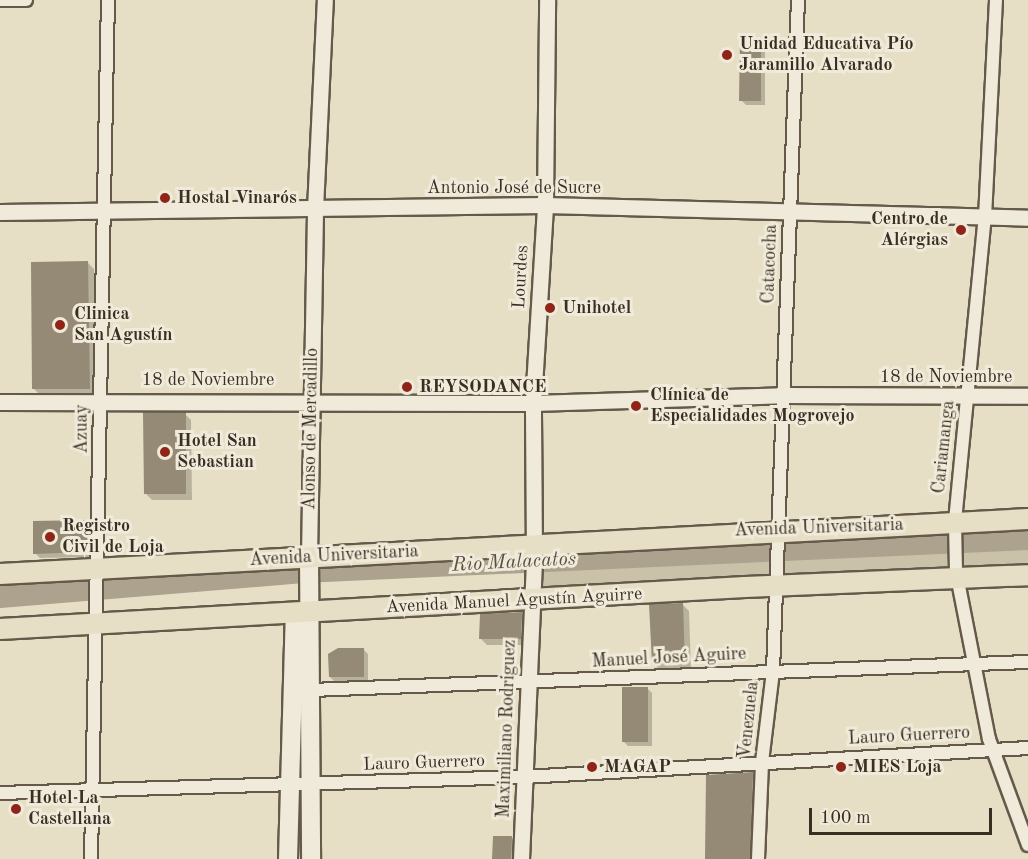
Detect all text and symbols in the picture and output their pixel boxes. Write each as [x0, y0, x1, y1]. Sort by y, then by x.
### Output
place label: Unidad Educativa Pío Jaramillo Alvarado [739, 34, 914, 76]
marker: Unidad Educativa Pío Jaramillo Alvarado [720, 48, 734, 62]
street label: Antonio José de Sucre [427, 177, 601, 199]
place label: Hostal Vinarós [177, 187, 297, 209]
marker: Hostal Vinarós [158, 191, 172, 205]
place label: Centro de Alérgias [871, 209, 948, 252]
marker: Centro de Alérgias [952, 221, 970, 239]
street label: Catacocha [758, 224, 782, 304]
street label: Lourdes [509, 245, 533, 309]
place label: Unihotel [562, 297, 631, 319]
marker: Unihotel [543, 301, 557, 315]
place label: Clinica San Agustín [74, 304, 172, 346]
marker: Clinica San Agustín [51, 316, 69, 334]
street label: Alonso de Mercadillo [299, 348, 323, 510]
street label: 18 de Noviembre [880, 366, 1012, 388]
street label: 18 de Noviembre [142, 369, 274, 391]
place label: REYSODANCE [419, 376, 546, 398]
marker: REYSODANCE [400, 380, 414, 394]
place label: Clínica de Especialidades Mogrovejo [650, 385, 855, 428]
marker: Clínica de Especialidades Mogrovejo [627, 397, 645, 415]
street label: Cariamanga [928, 399, 960, 495]
street label: Azuay [71, 404, 93, 454]
place label: Hotel San Sebastian [177, 431, 257, 474]
marker: Hotel San Sebastian [158, 445, 172, 459]
street label: Avenida Universitaria [734, 514, 904, 542]
place label: Registro Civil de Loja [62, 516, 164, 558]
marker: Registro Civil de Loja [43, 530, 57, 544]
street label: Avenida Universitaria [249, 541, 419, 571]
water label: Rio Malacatos [451, 548, 577, 578]
street label: Avenida Manuel Agustín Aguirre [385, 583, 643, 619]
street label: Maximiliano Rodriguez [493, 639, 521, 819]
street label: Manuel José Aguire [591, 643, 747, 673]
street label: Venezuela [734, 680, 764, 760]
street label: Lauro Guerrero [847, 722, 971, 750]
street label: Lauro Guerrero [363, 750, 485, 776]
place label: MAGAP [604, 756, 671, 778]
place label: MIES Loja [853, 756, 942, 778]
marker: MAGAP [585, 760, 599, 774]
marker: MIES Loja [834, 760, 848, 774]
place label: Hotel La Castellana [28, 788, 111, 830]
scale bar [812, 796, 995, 834]
marker: Hotel La Castellana [9, 802, 23, 816]
text: 100 m [820, 809, 871, 827]

